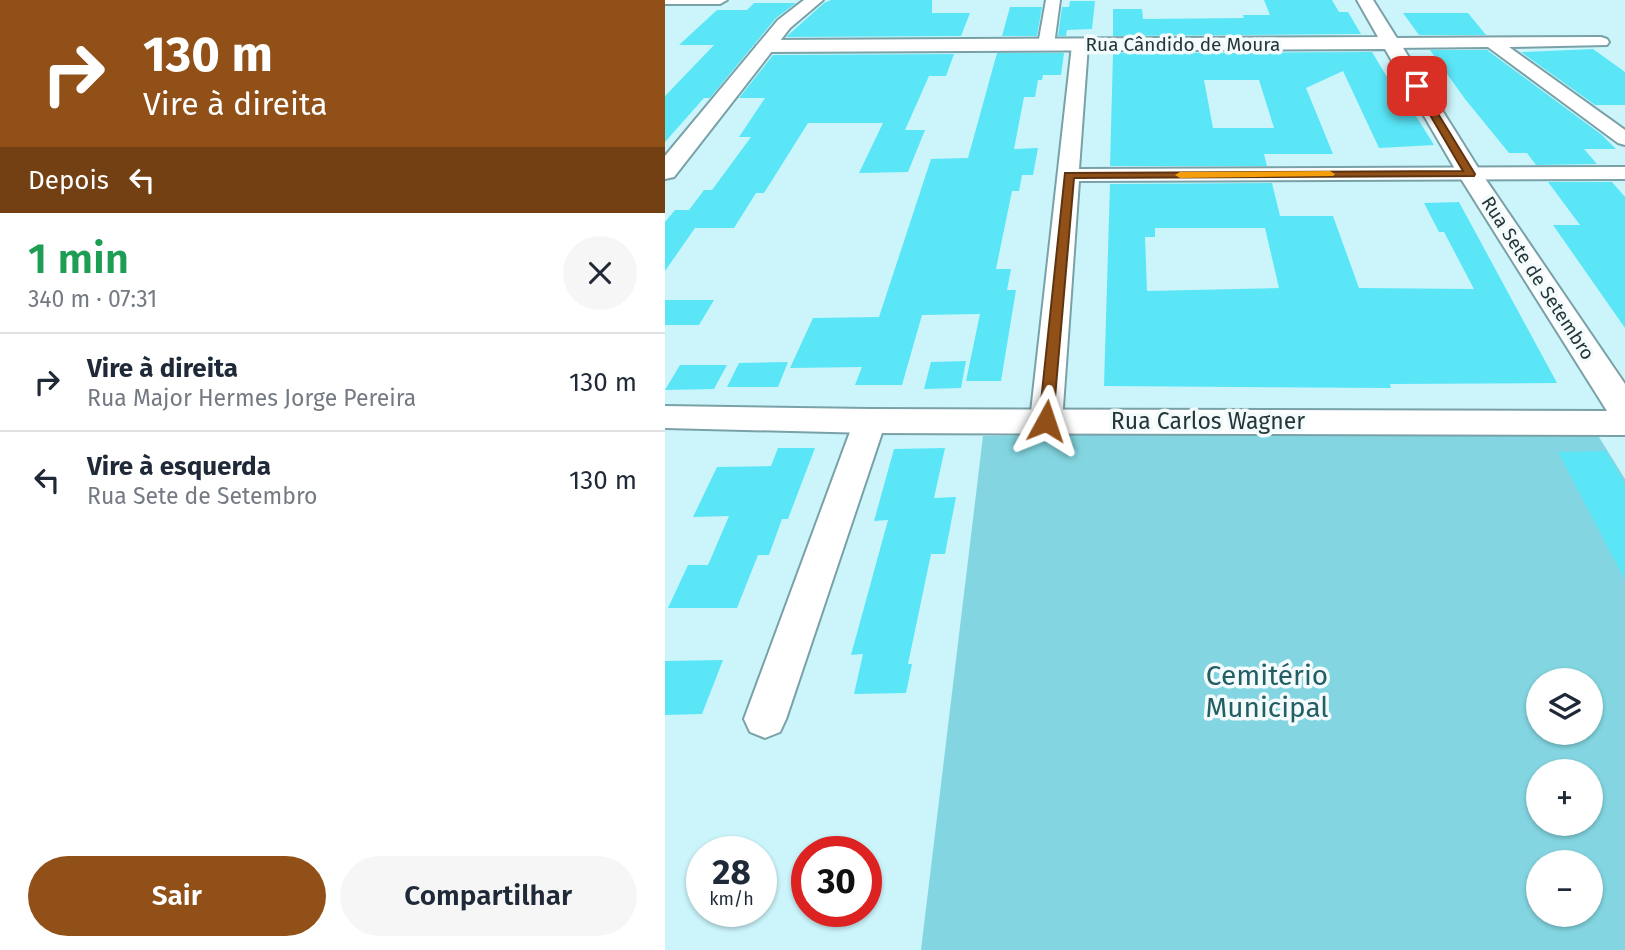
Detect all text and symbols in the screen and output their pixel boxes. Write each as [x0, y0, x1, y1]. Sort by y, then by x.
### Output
text: 130 m [143, 25, 273, 84]
icon: right [28, 28, 119, 119]
street label: Rua Cândido de Moura [1086, 33, 1280, 56]
pin [1387, 56, 1447, 116]
icon: arrive [1398, 67, 1436, 105]
text: Vire à direita [143, 85, 328, 123]
icon: left [123, 161, 161, 199]
text: Depois [28, 165, 109, 196]
street label: Rua Sete de Setembro [1476, 192, 1600, 364]
text: 1 min [28, 234, 129, 284]
button: close [563, 236, 637, 310]
text: 340 m · 07:31 [28, 285, 157, 313]
text: Vire à direita [87, 353, 238, 384]
icon: right [28, 363, 66, 401]
text: 130 m [569, 367, 637, 398]
text: Rua Major Hermes Jorge Pereira [87, 384, 416, 412]
position arrow [1009, 384, 1083, 458]
street label: Rua Carlos Wagner [1111, 407, 1305, 435]
text: Vire à esquerda [87, 451, 271, 482]
icon: left [28, 461, 66, 499]
text: 130 m [569, 465, 637, 496]
text: Rua Sete de Setembro [87, 482, 318, 510]
park label: Cemitério Municipal [1205, 659, 1329, 724]
map controls [1526, 668, 1603, 927]
button: layers [1526, 668, 1603, 745]
button: + [1526, 759, 1603, 836]
speed limit sign: 30 [791, 836, 882, 927]
button: − [1526, 850, 1603, 927]
text: 28 [712, 851, 751, 893]
button: Sair [28, 856, 326, 936]
button: Compartilhar [340, 856, 637, 936]
text: km/h [709, 888, 754, 910]

